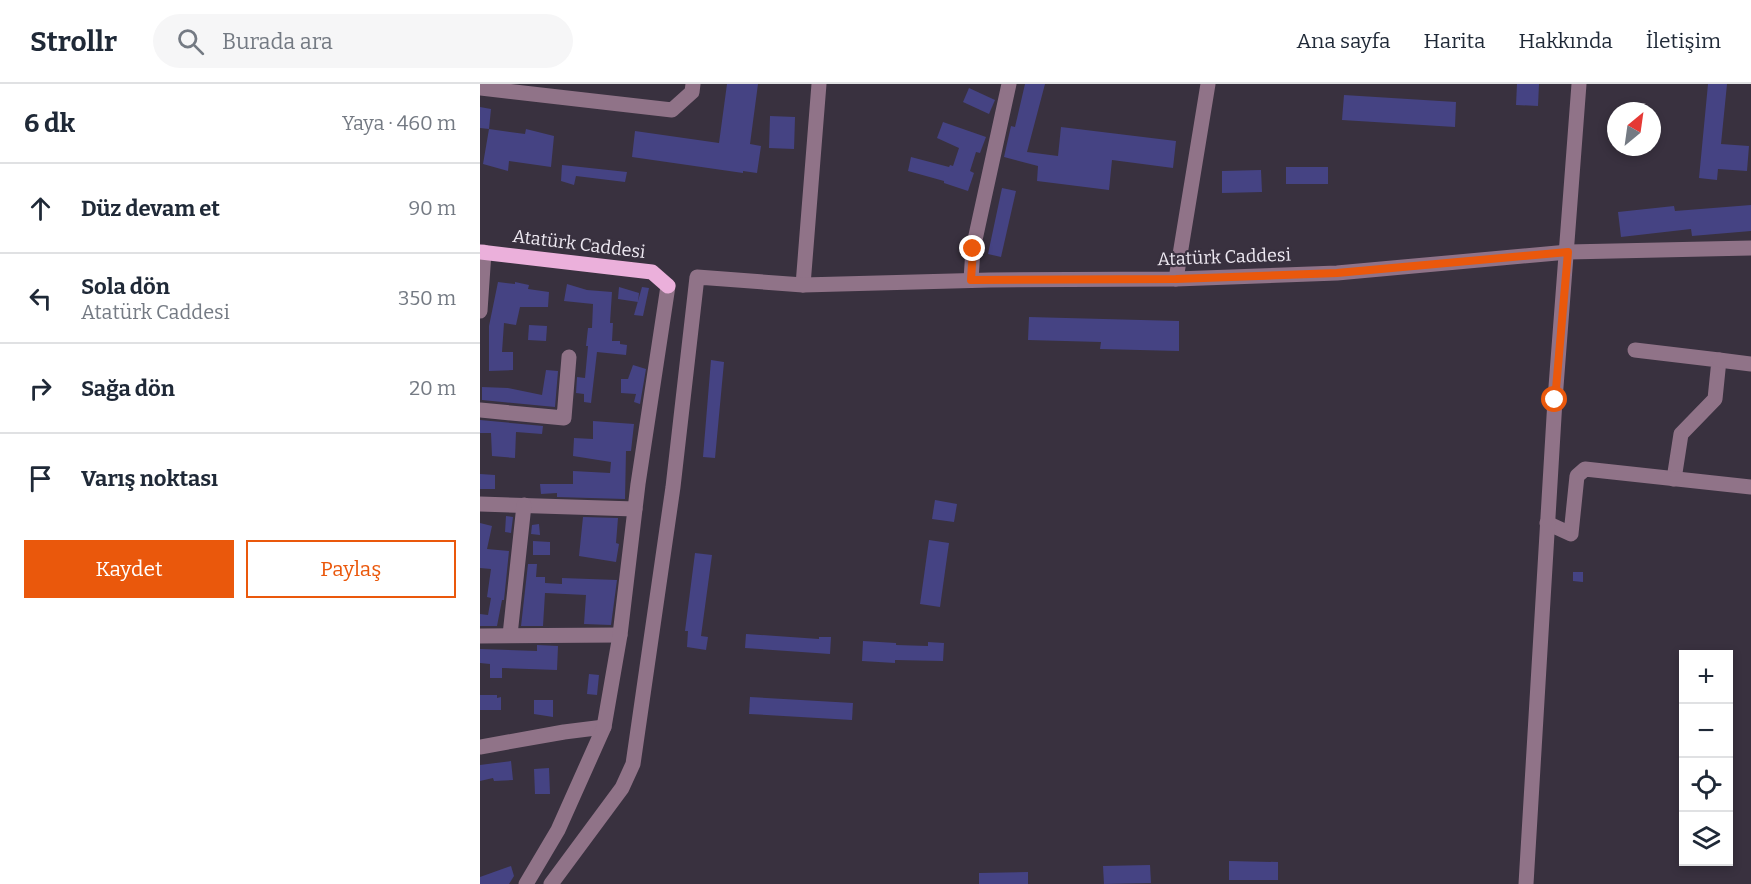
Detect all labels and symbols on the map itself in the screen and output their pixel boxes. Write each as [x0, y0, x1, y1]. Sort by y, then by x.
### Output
north arrow [1607, 102, 1661, 156]
street label: Atatürk Caddesi [511, 225, 647, 263]
route end [959, 235, 985, 261]
street label: Atatürk Caddesi [1157, 244, 1291, 270]
route start [1541, 386, 1567, 412]

